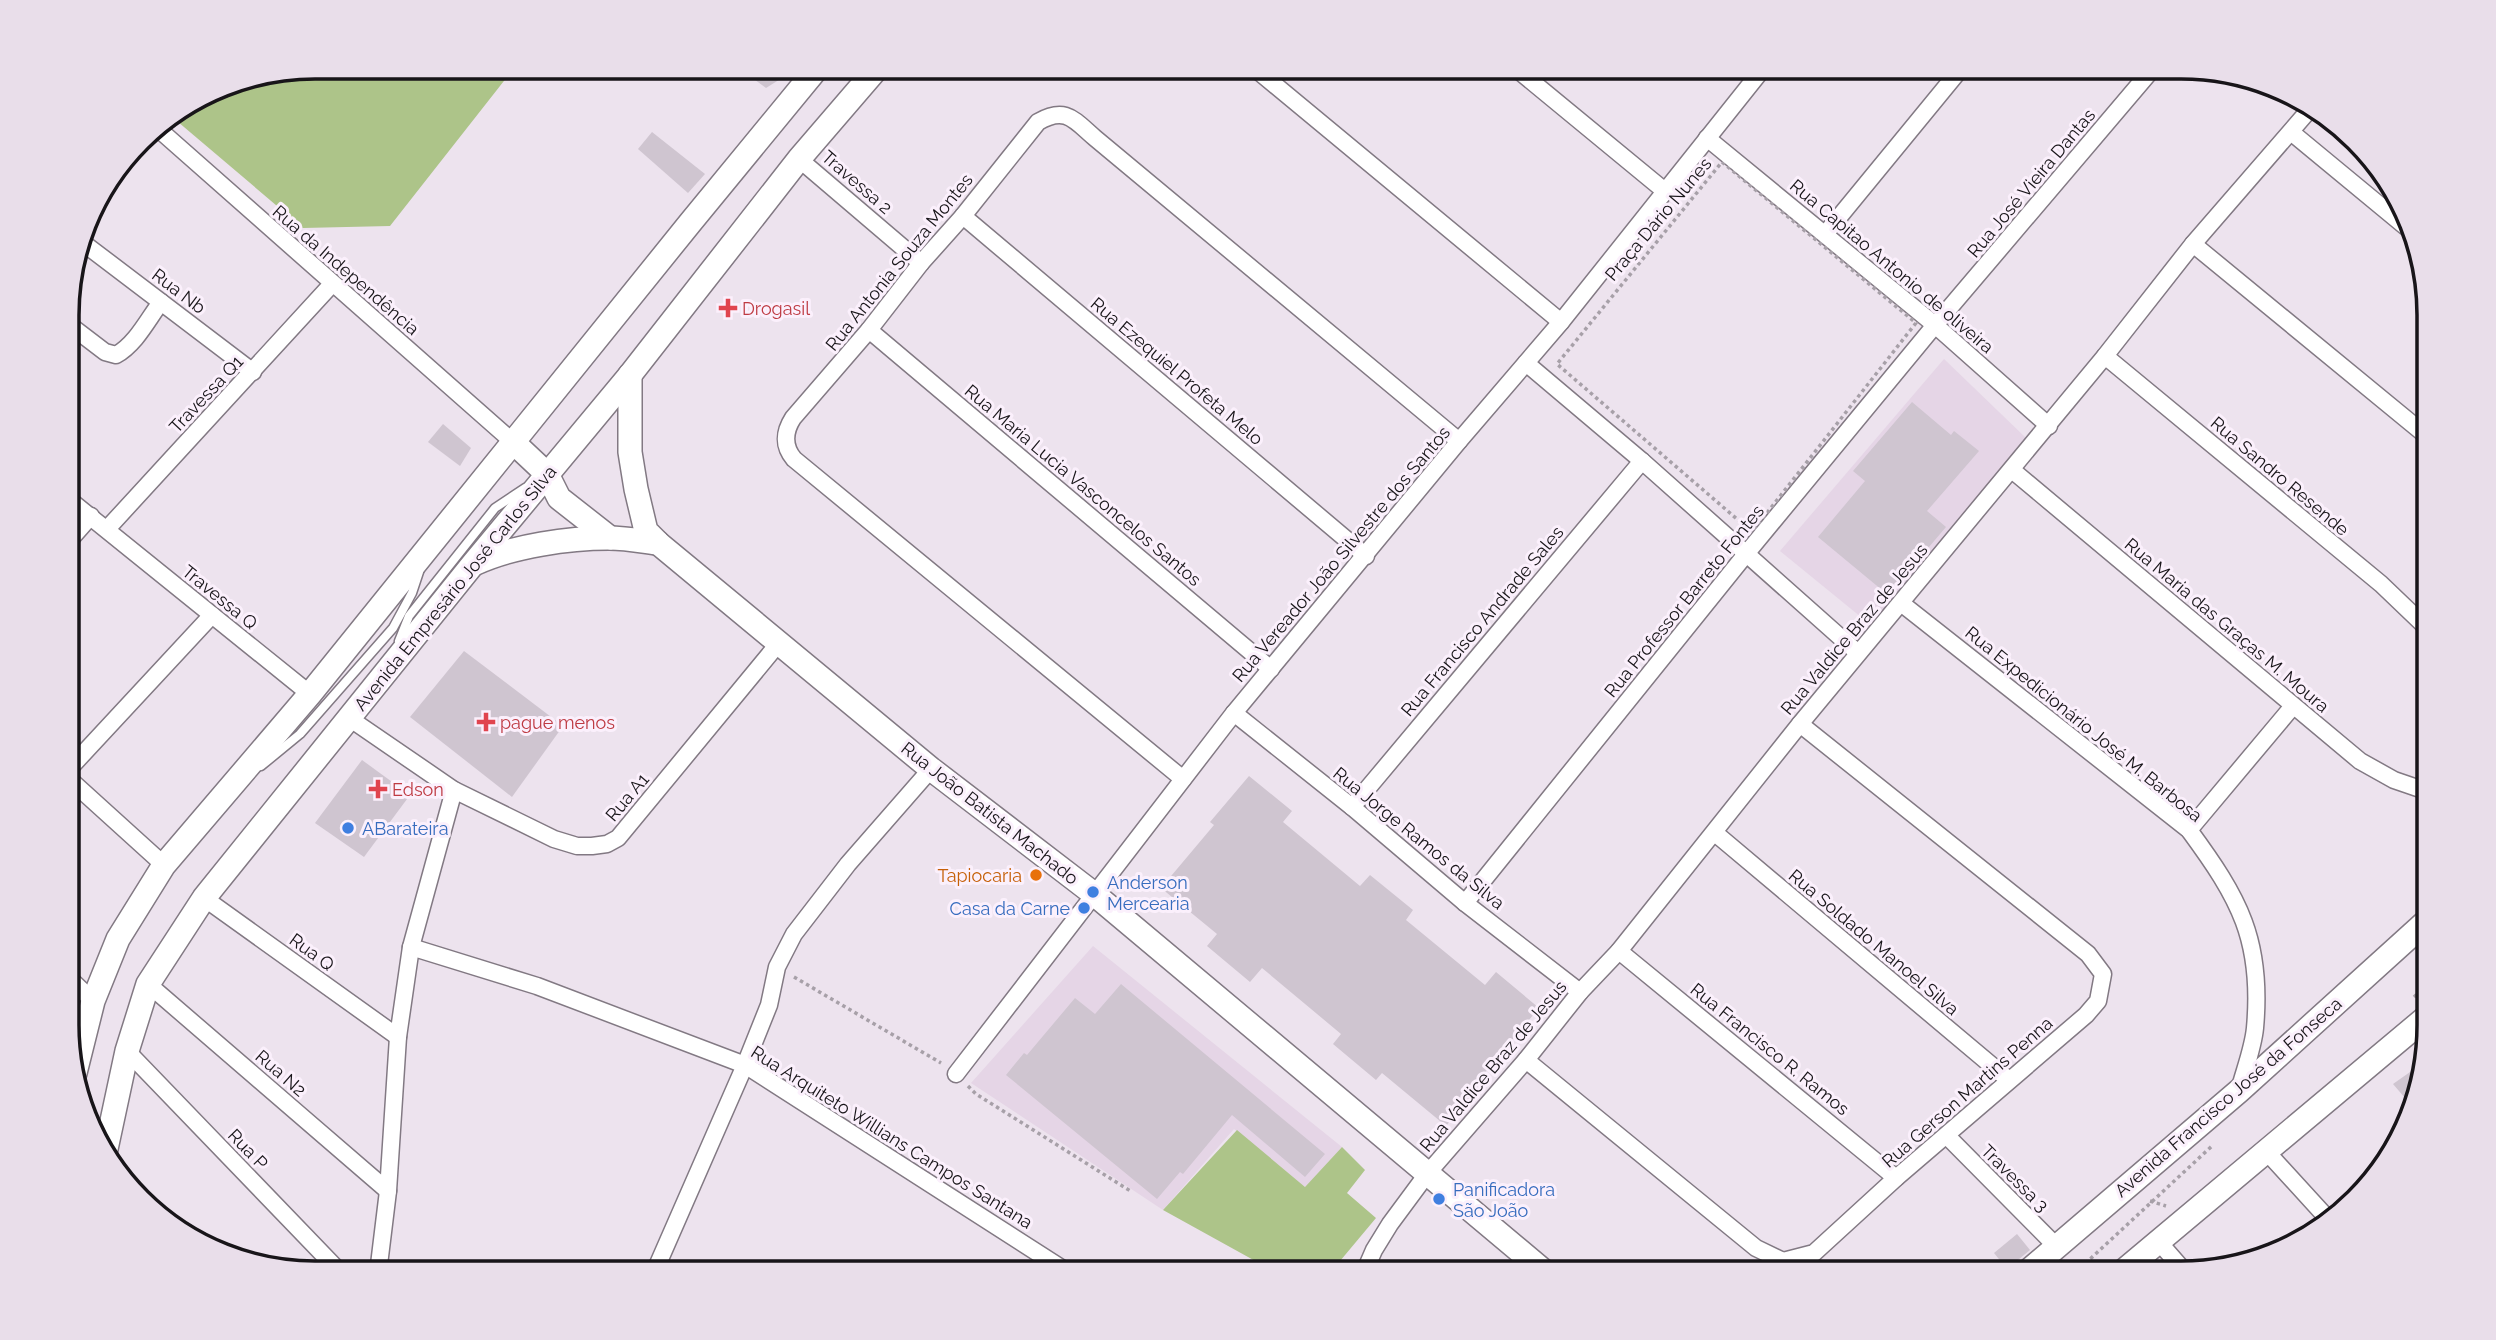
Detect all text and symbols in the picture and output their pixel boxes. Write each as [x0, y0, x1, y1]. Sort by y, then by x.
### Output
street label: Rua José Vieira Dantas [1963, 104, 2100, 262]
street label: Travessa 2 [818, 146, 896, 218]
street label: Praça Dário Nunes [1600, 153, 1716, 285]
street label: Rua Antonia Souza Montes [821, 169, 977, 355]
street label: Rua Capitao Antonio de oliveira [1786, 175, 1998, 357]
street label: Rua da Independência [269, 201, 423, 339]
street label: Rua Nb [148, 264, 210, 318]
street label: Rua Ezequiel Profeta Melo [1087, 293, 1268, 449]
place label: Drogasil [742, 298, 810, 319]
marker: Drogasil [720, 300, 736, 316]
street label: Travessa Q1 [165, 351, 247, 437]
street label: Rua Maria Lucia Vasconcelos Santos [961, 380, 1206, 590]
street label: Rua Sandro Resende [2207, 412, 2354, 540]
street label: Rua Vereador João Silvestre dos Santos [1228, 422, 1454, 686]
street label: Avenida Empresário José Carlos Silva [350, 461, 560, 715]
street label: Rua Professor Barreto Fontes [1600, 500, 1768, 701]
street label: Rua Francisco Andrade Sales [1396, 522, 1568, 720]
street label: Rua Maria das Graças M. Moura [2121, 533, 2333, 717]
street label: Rua Valdice Braz de Jesus [1776, 539, 1932, 719]
street label: Travessa Q [178, 560, 262, 634]
street label: Rua Expedicionário José M. Barbosa [1961, 622, 2207, 826]
place label: pague menos [500, 712, 615, 733]
marker: pague menos [478, 714, 494, 730]
street label: Rua João Batista Machado [897, 737, 1083, 889]
street label: Rua Jorge Ramos da Silva [1329, 763, 1509, 913]
street label: Rua A1 [601, 769, 653, 825]
place label: Edson [392, 779, 444, 800]
marker: Edson [370, 781, 386, 797]
place label: ABarateira [362, 818, 448, 839]
marker: ABarateira [340, 820, 356, 836]
place label: Tapiocaria [938, 865, 1022, 886]
street label: Rua Soldado Manoel Silva [1785, 865, 1963, 1019]
marker: Tapiocaria [1028, 867, 1044, 883]
place label: Anderson Mercearia [1107, 872, 1189, 914]
marker: Anderson Mercearia [1085, 884, 1101, 900]
place label: Casa da Carne [950, 898, 1070, 919]
marker: Casa da Carne [1076, 900, 1092, 916]
street label: Rua Q [286, 929, 338, 975]
street label: Rua Valdice Braz de Jesus [1415, 976, 1571, 1156]
street label: Rua Francisco R. Ramos [1686, 979, 1854, 1120]
street label: Avenida Francisco José da Fonseca [2110, 993, 2346, 1201]
street label: Rua Gerson Martins Penna [1878, 1012, 2056, 1172]
street label: Rua Arquiteto Willians Campos Santana [747, 1041, 1037, 1233]
street label: Rua N2 [251, 1045, 311, 1101]
street label: Rua P [224, 1124, 272, 1174]
street label: Travessa 3 [1977, 1140, 2053, 1216]
place label: Panificadora São João [1453, 1179, 1555, 1221]
marker: Panificadora São João [1431, 1191, 1447, 1207]

